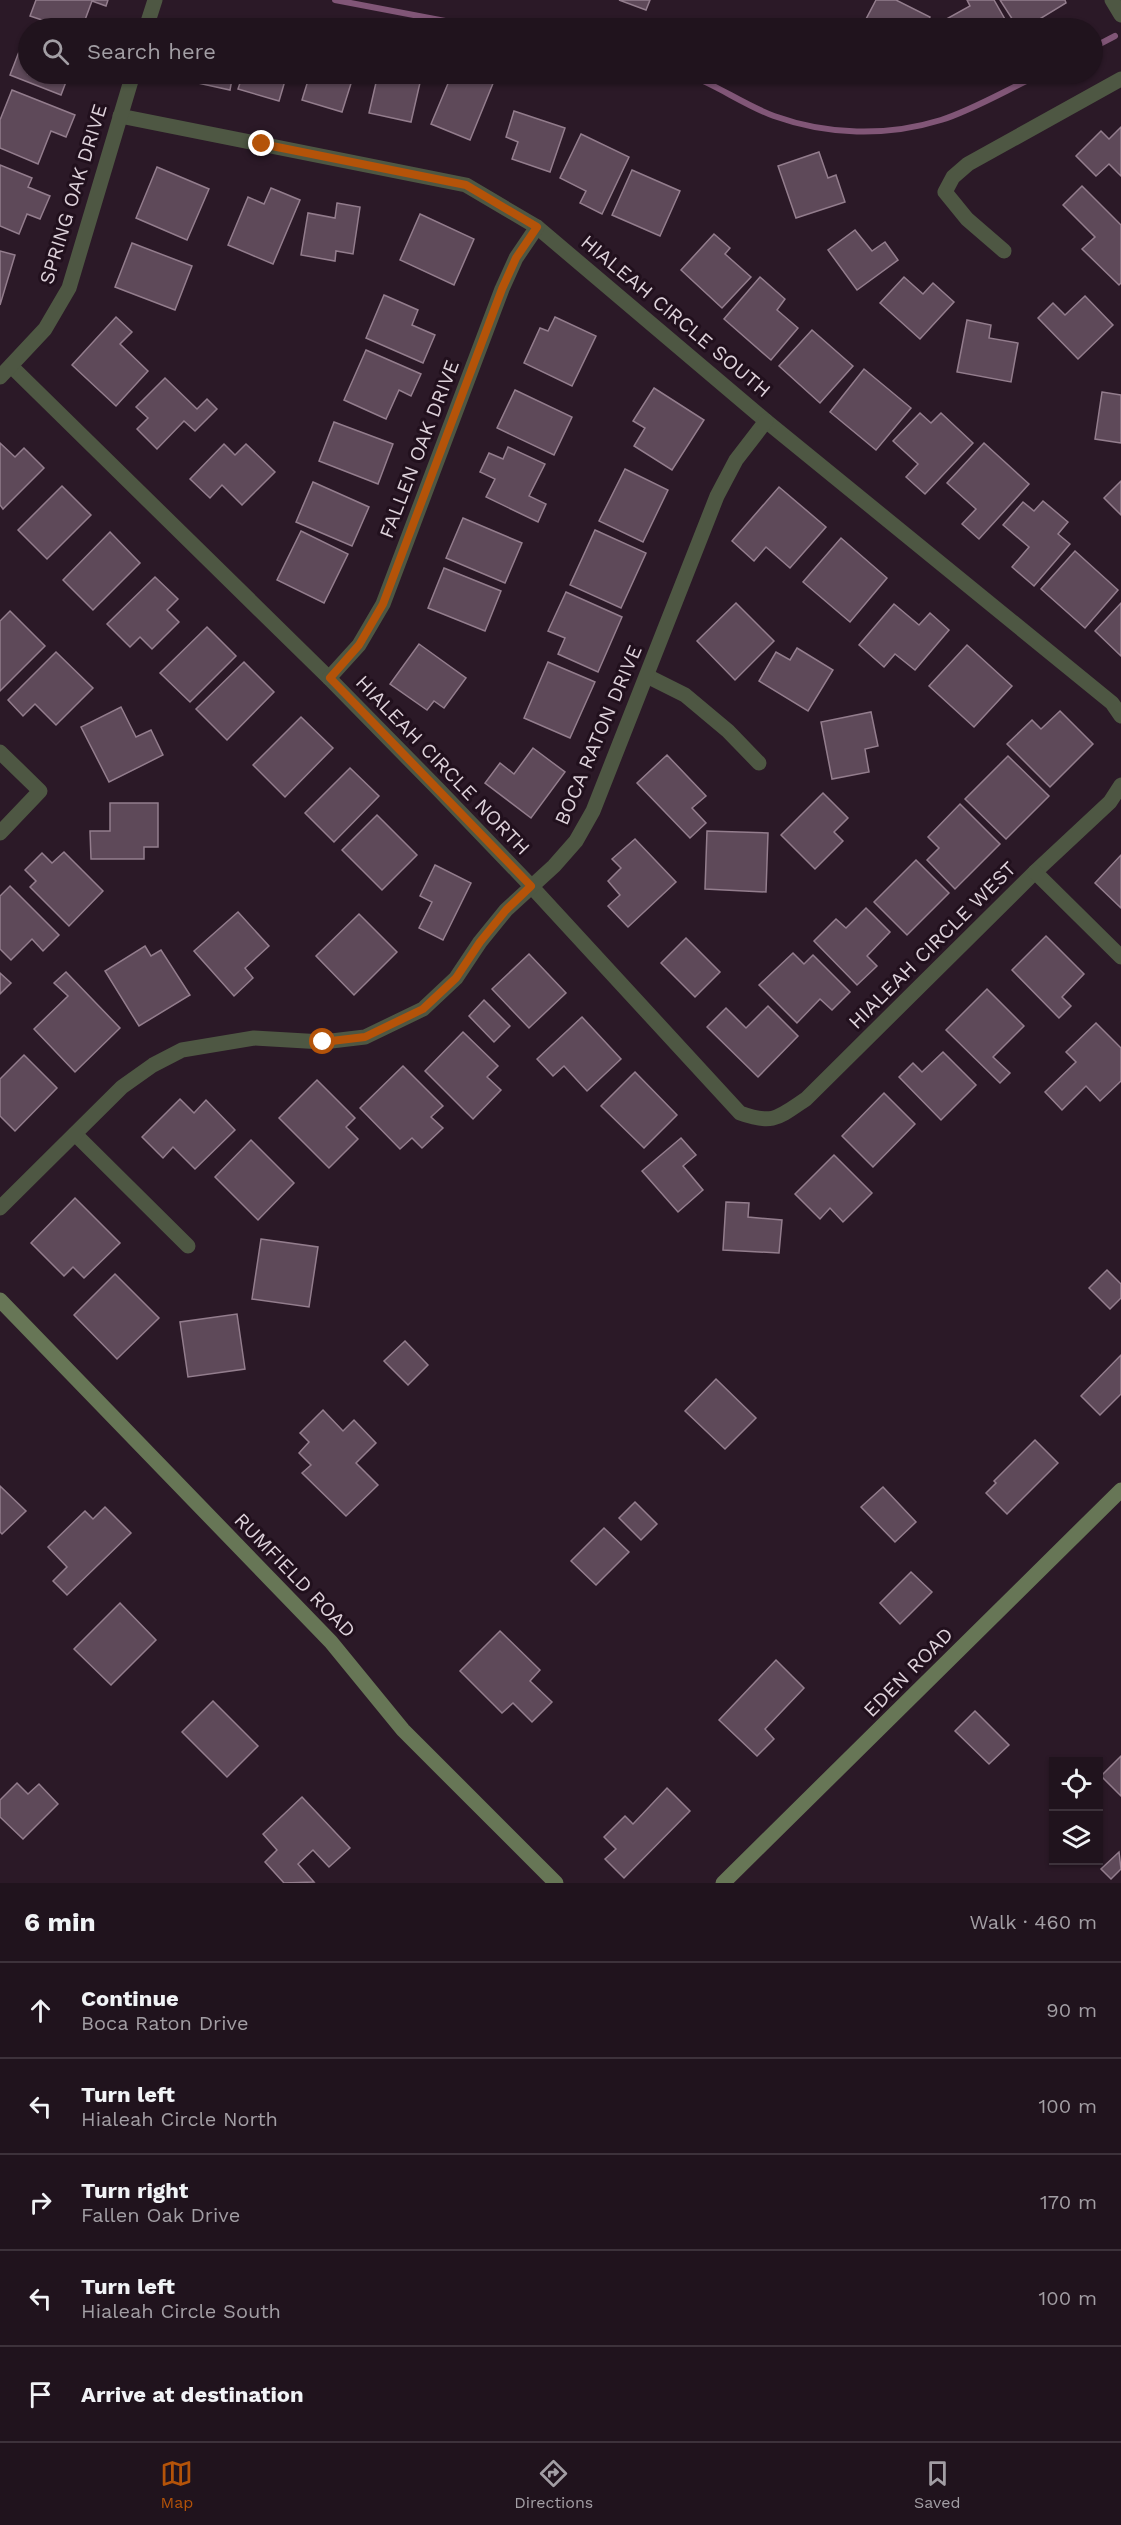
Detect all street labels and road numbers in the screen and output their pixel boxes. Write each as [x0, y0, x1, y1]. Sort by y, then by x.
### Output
street label: SPRING OAK DRIVE [34, 101, 112, 287]
street label: HIALEAH CIRCLE SOUTH [576, 230, 776, 402]
street label: FALLEN OAK DRIVE [374, 356, 464, 542]
street label: BOCA RATON DRIVE [549, 641, 647, 829]
street label: HIALEAH CIRCLE NORTH [351, 670, 535, 860]
street label: HIALEAH CIRCLE WEST [843, 856, 1021, 1034]
street label: RUMFIELD ROAD [229, 1508, 361, 1642]
street label: EDEN ROAD [858, 1622, 958, 1722]

